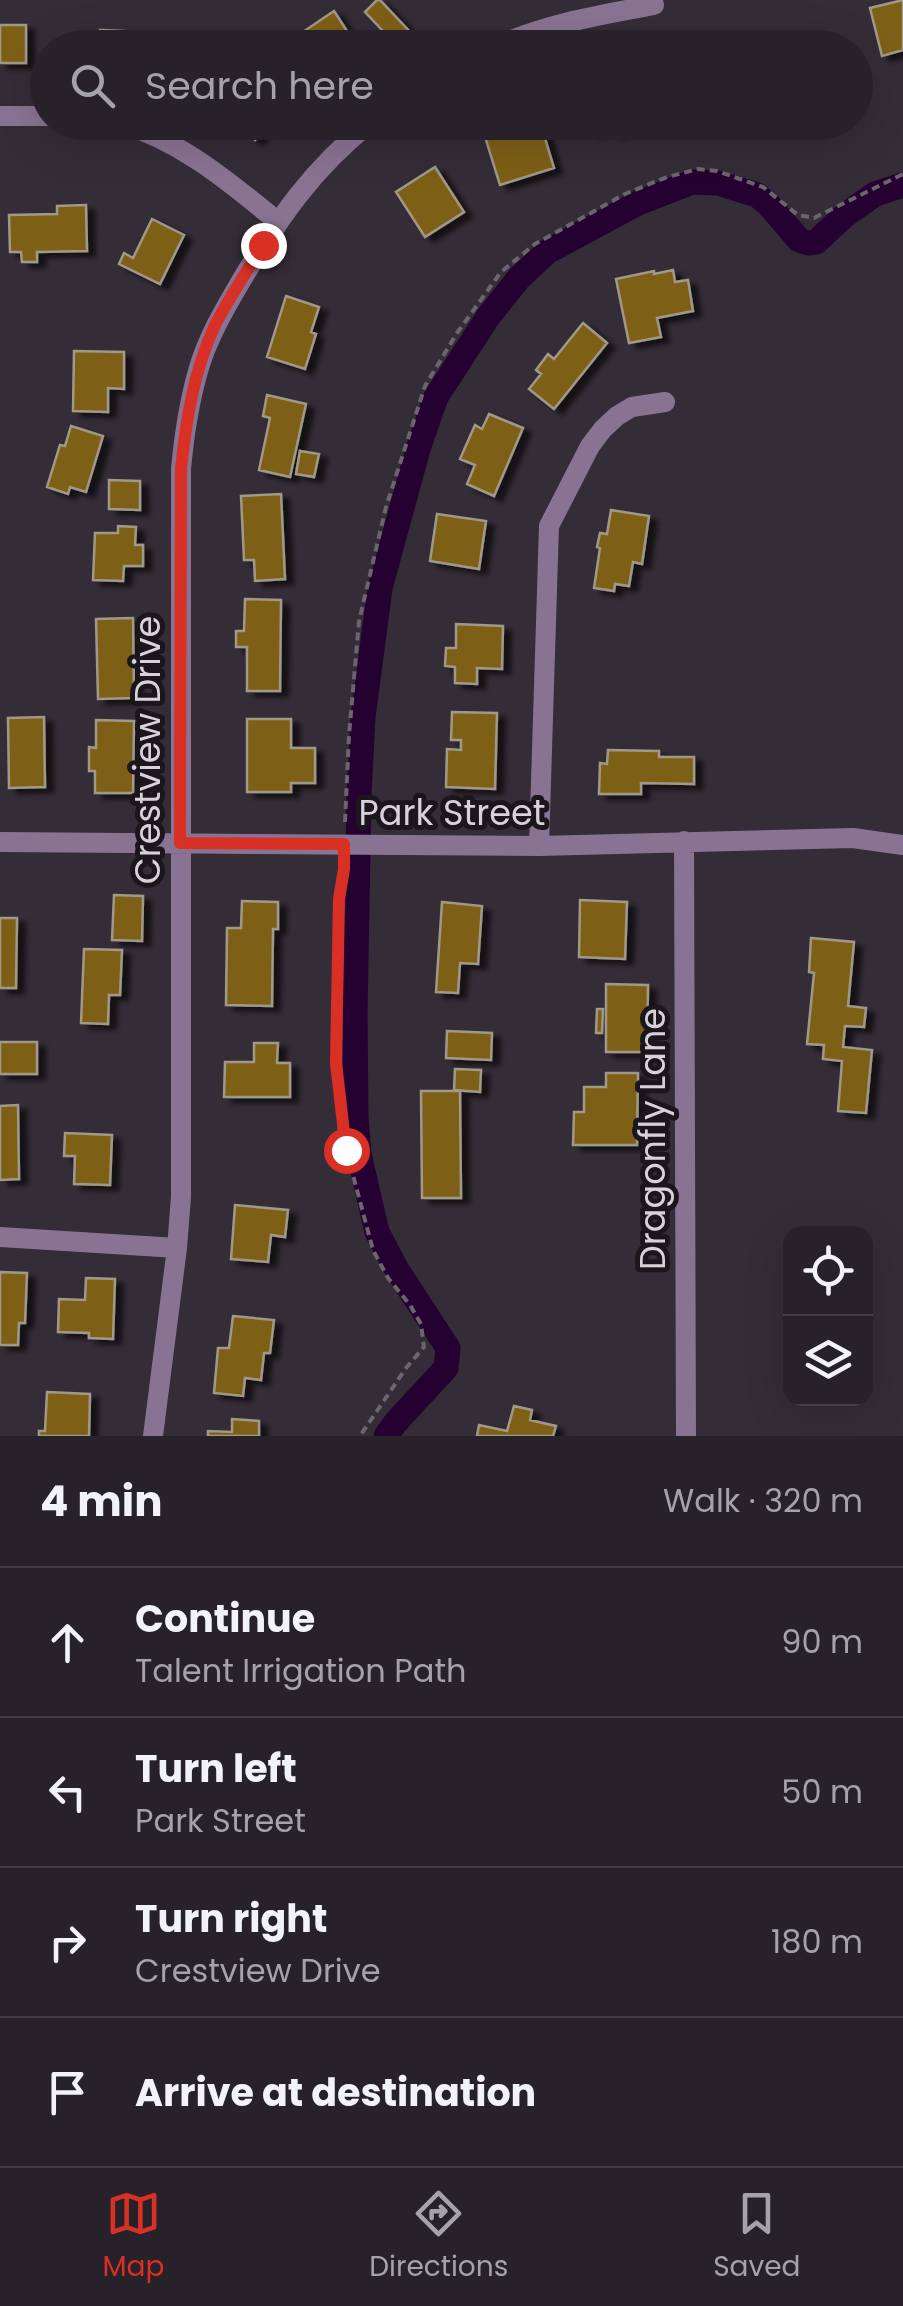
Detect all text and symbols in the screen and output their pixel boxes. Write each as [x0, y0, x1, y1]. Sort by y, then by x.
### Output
search box [30, 30, 873, 140]
icon: search [65, 58, 120, 113]
text: Search here [145, 59, 374, 112]
route end [241, 223, 287, 269]
street label: Crestview Drive [123, 616, 172, 884]
street label: Park Street [359, 788, 545, 837]
street label: Dragonfly Lane [628, 1008, 677, 1270]
route start [324, 1128, 370, 1174]
map controls [783, 1226, 873, 1406]
button: locate [783, 1226, 873, 1316]
button: layers [783, 1316, 873, 1406]
text: 4 min [40, 1472, 163, 1531]
text: Walk · 320 m [663, 1478, 863, 1523]
text: Continue [135, 1592, 315, 1645]
icon: ahead [40, 1615, 95, 1670]
text: 90 m [781, 1619, 863, 1664]
text: Talent Irrigation Path [135, 1648, 467, 1693]
text: Turn left [135, 1742, 297, 1795]
icon: left [40, 1765, 95, 1820]
text: 50 m [781, 1769, 863, 1814]
text: Park Street [135, 1798, 306, 1843]
text: Turn right [135, 1892, 327, 1945]
icon: right [40, 1915, 95, 1970]
text: 180 m [771, 1919, 863, 1964]
text: Crestview Drive [135, 1948, 381, 1993]
icon: arrive [40, 2065, 95, 2120]
text: Arrive at destination [135, 2066, 536, 2119]
tab: Map [102, 2186, 164, 2288]
tab: Directions [369, 2186, 508, 2288]
tab: Saved [713, 2186, 801, 2288]

